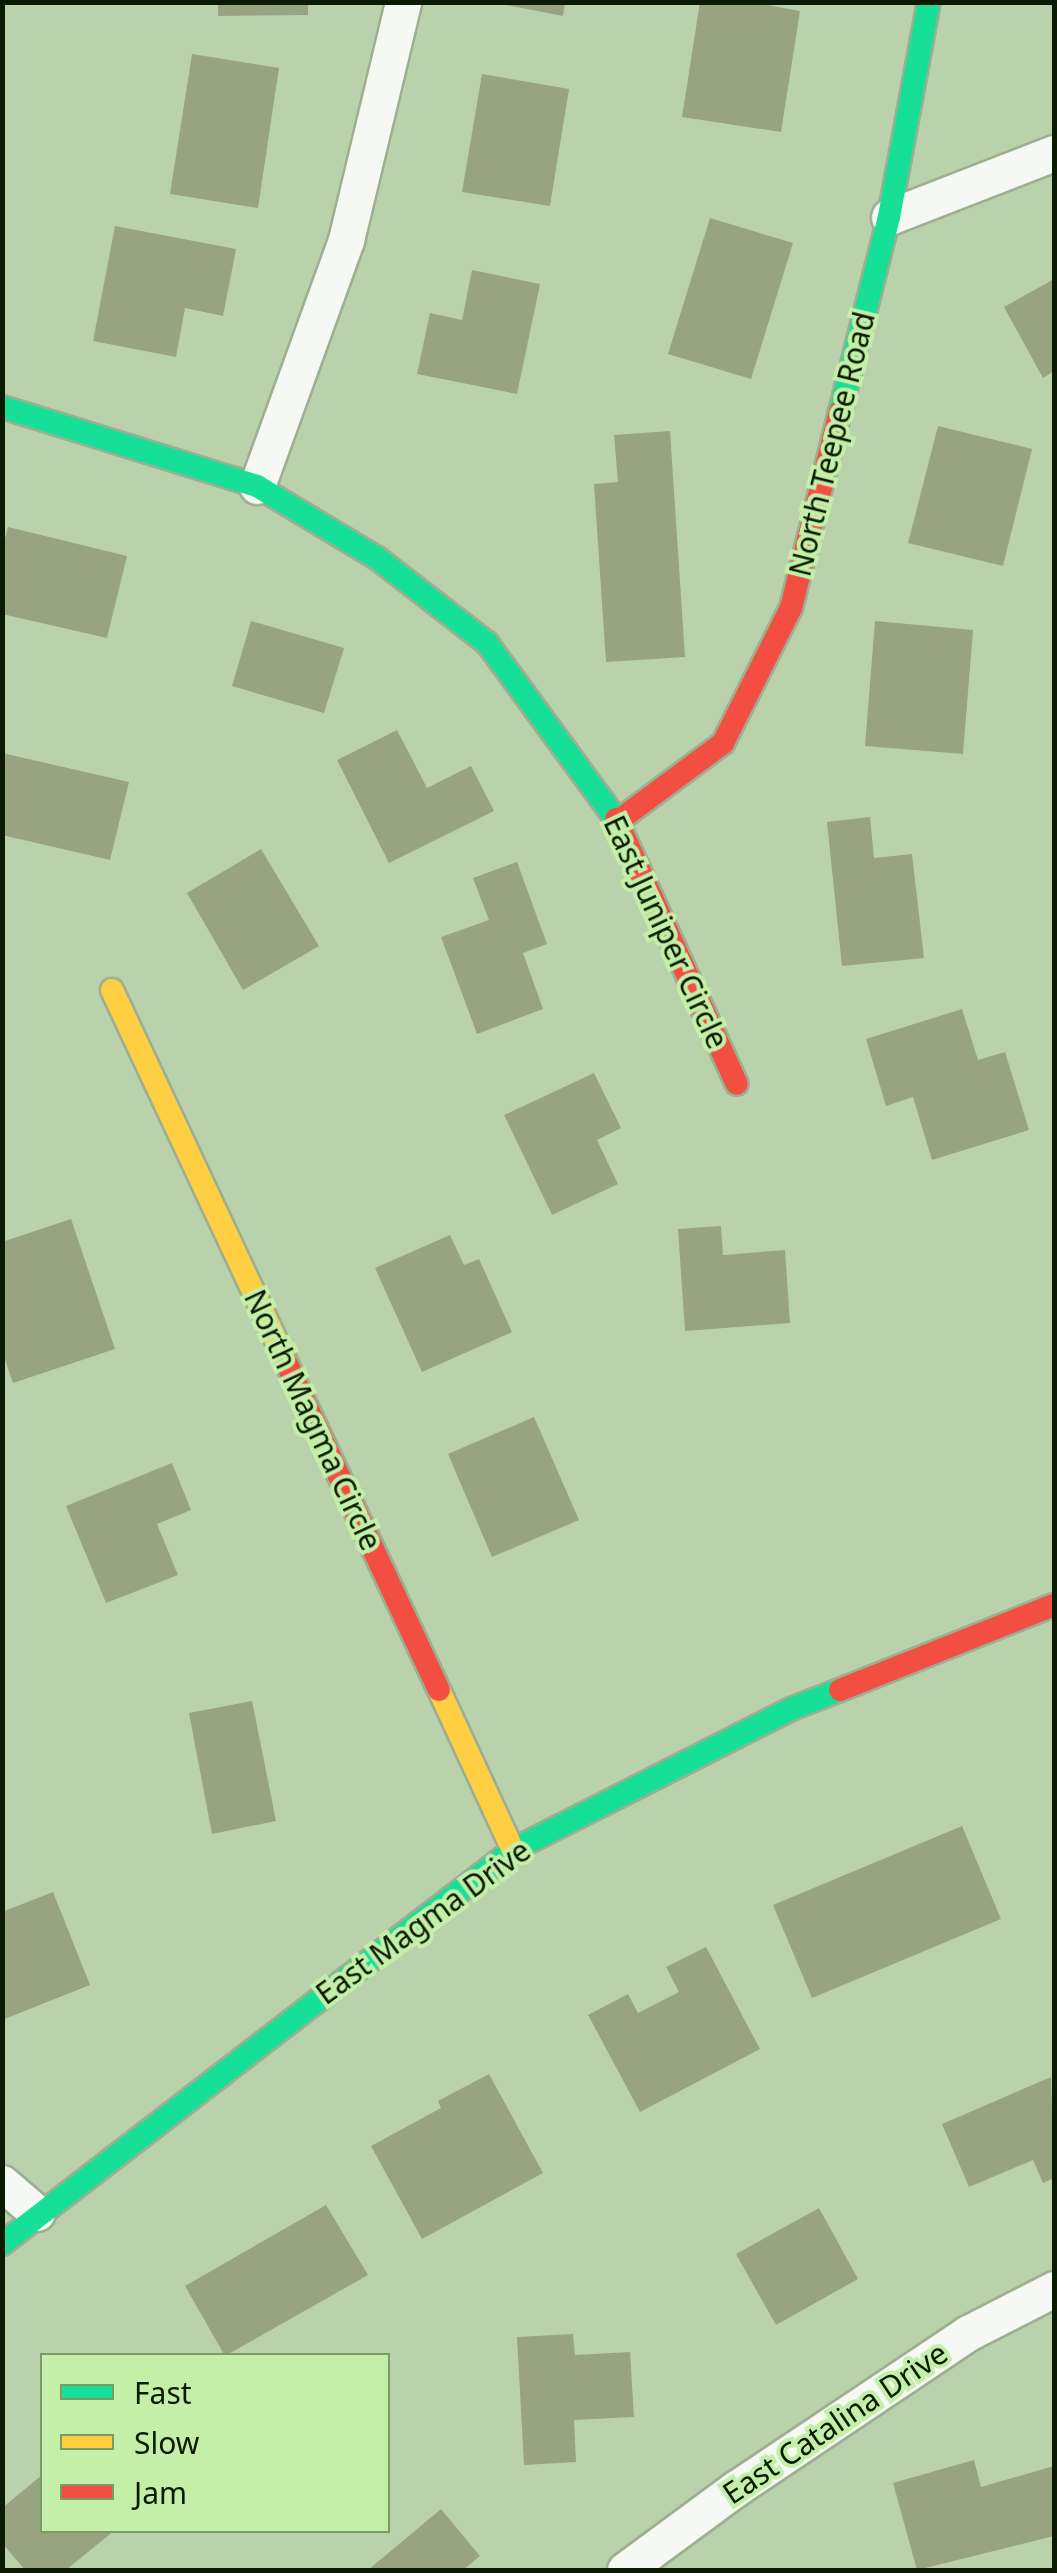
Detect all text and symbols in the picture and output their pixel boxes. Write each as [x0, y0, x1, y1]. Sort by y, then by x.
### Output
street label: North Teepee Road [782, 308, 882, 580]
street label: East Juniper Circle [596, 810, 736, 1054]
street label: North Magma Circle [237, 1284, 389, 1556]
street label: East Magma Drive [309, 1832, 537, 2012]
street label: East Catalina Drive [716, 2335, 954, 2511]
legend [40, 2353, 390, 2533]
text: Fast [134, 2372, 192, 2413]
text: Slow [134, 2422, 199, 2463]
text: Jam [134, 2472, 187, 2513]

